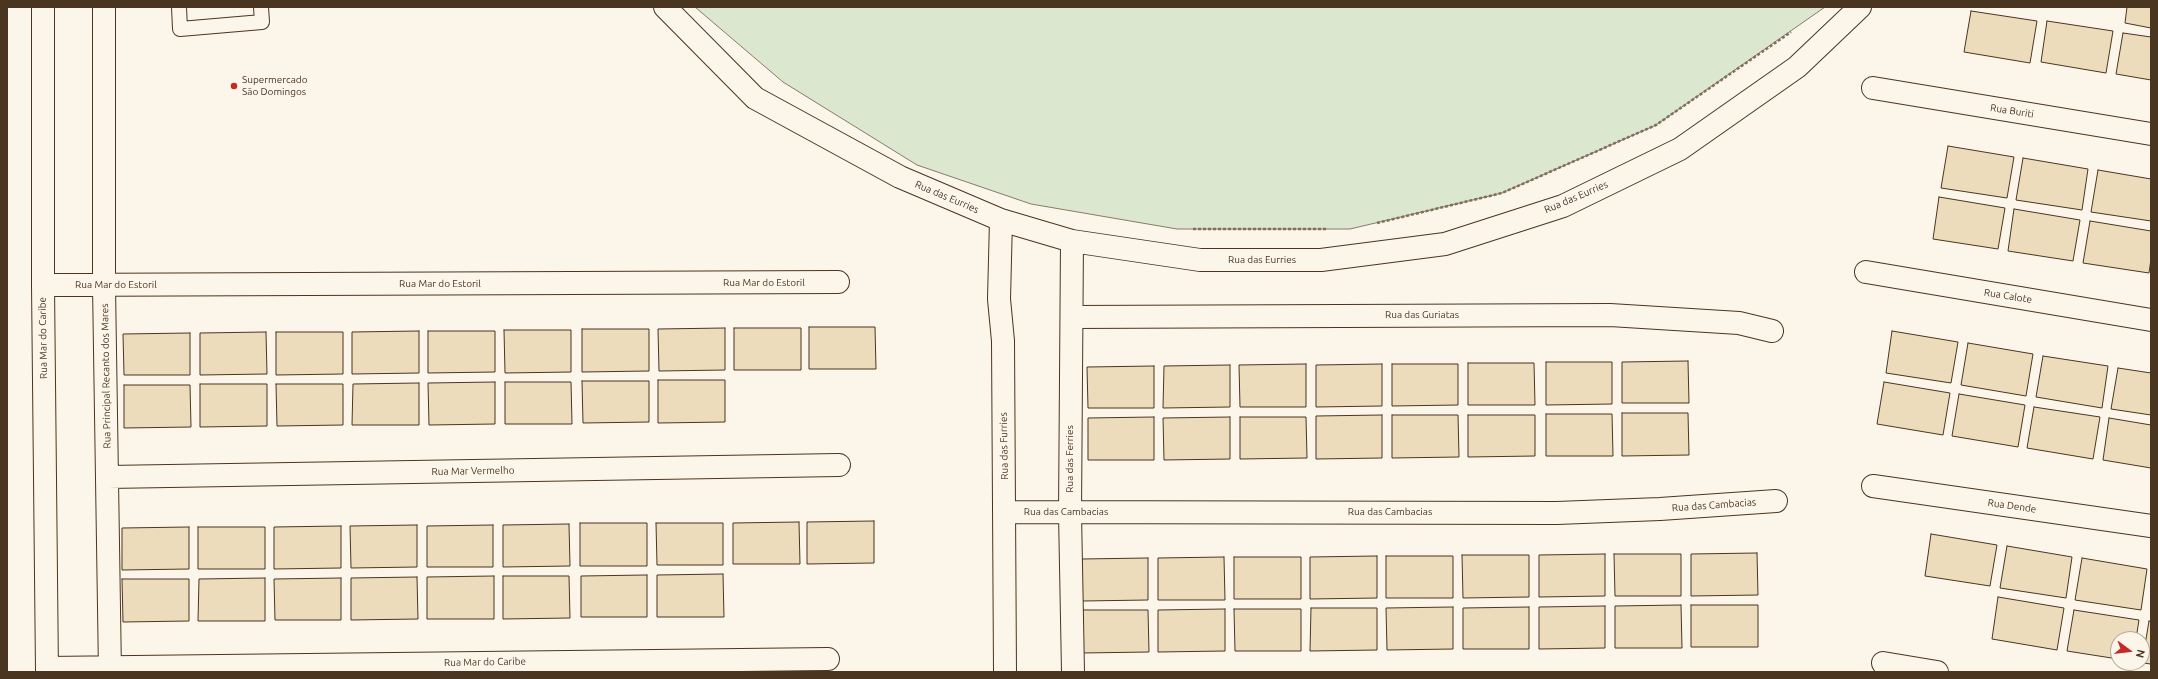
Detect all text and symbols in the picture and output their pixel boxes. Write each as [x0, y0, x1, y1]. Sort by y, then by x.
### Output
place label: Supermercado São Domingos [242, 74, 307, 98]
marker: Supermercado São Domingos [229, 81, 239, 91]
street label: Rua Buriti [1989, 102, 2035, 120]
street label: Rua das Eurries [913, 178, 981, 216]
street label: Rua das Eurries [1542, 178, 1610, 216]
street label: Rua das Eurries [1228, 254, 1296, 266]
street label: Rua Mar do Estoril [723, 277, 805, 289]
street label: Rua Mar do Estoril [399, 278, 481, 290]
street label: Rua Mar do Estoril [75, 279, 157, 291]
street label: Rua Calote [1983, 286, 2033, 306]
street label: Rua Mar do Caribe [36, 297, 50, 379]
street label: Rua Principal Recanto dos Mares [99, 303, 113, 449]
street label: Rua das Guriatas [1385, 309, 1459, 321]
street label: Rua das Furries [997, 412, 1011, 480]
street label: Rua das Ferries [1064, 425, 1076, 493]
street label: Rua Mar Vermelho [431, 464, 515, 478]
street label: Rua das Cambacias [1671, 496, 1757, 514]
street label: Rua Dende [1987, 497, 2037, 515]
street label: Rua das Cambacias [1024, 506, 1108, 518]
street label: Rua das Cambacias [1348, 506, 1432, 518]
north arrow [2110, 631, 2150, 671]
text: N [2134, 648, 2147, 659]
street label: Rua Mar do Caribe [444, 655, 526, 669]

